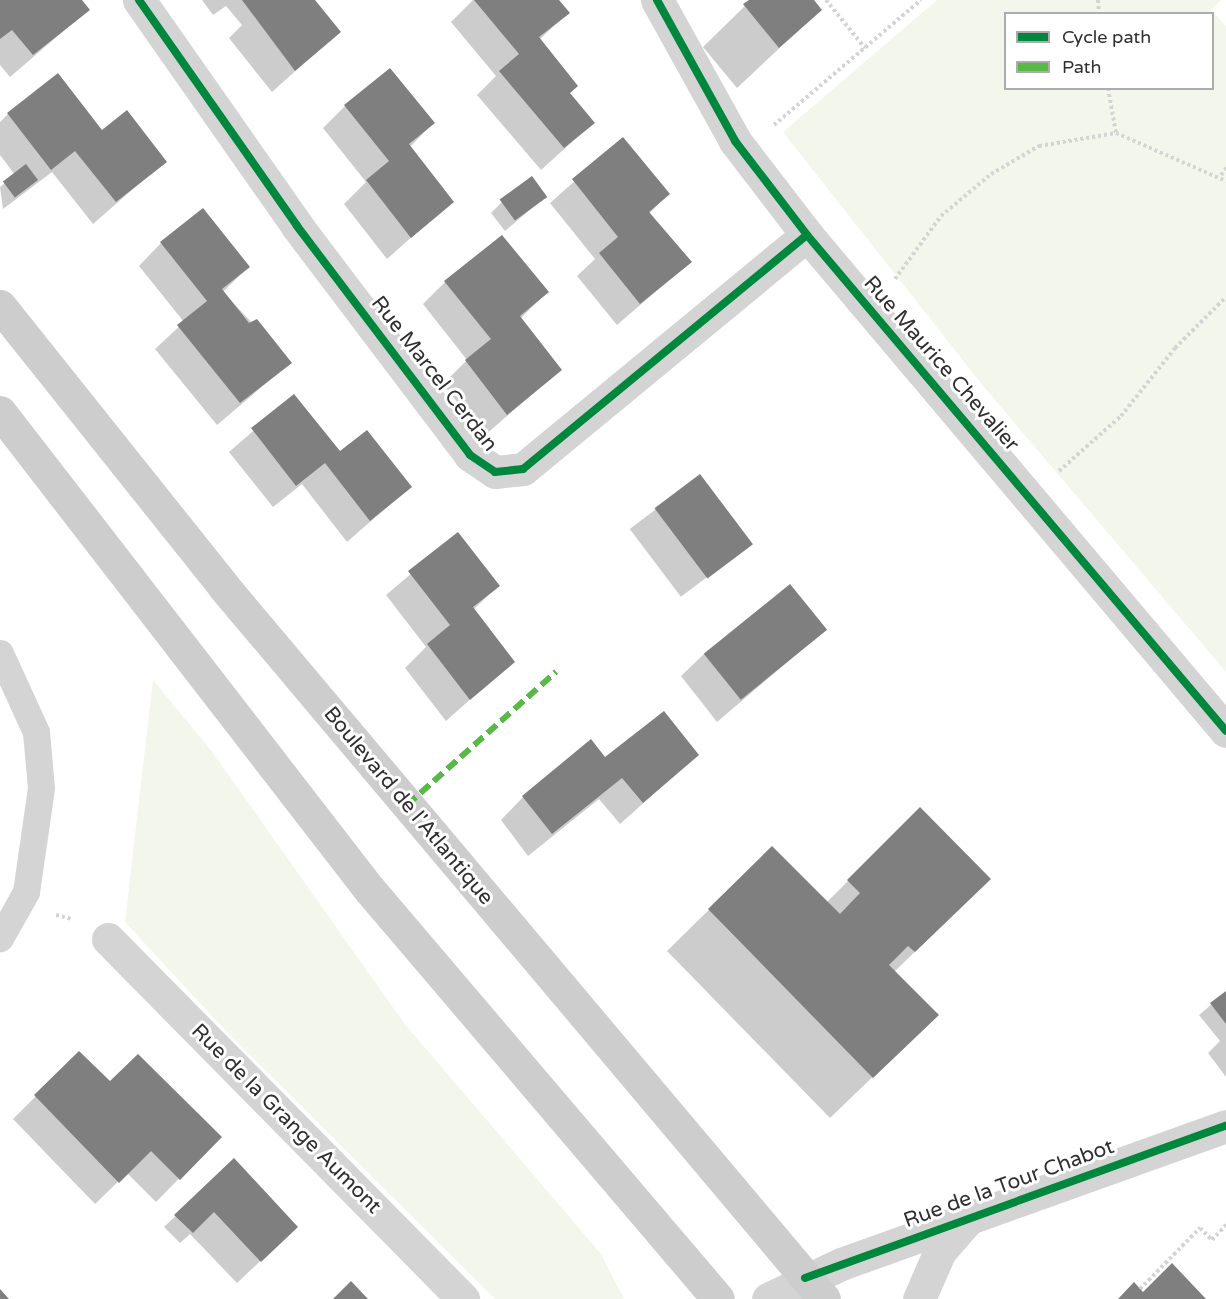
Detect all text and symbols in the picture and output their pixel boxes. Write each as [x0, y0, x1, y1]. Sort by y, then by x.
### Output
legend [1004, 12, 1214, 90]
text: Cycle path [1062, 26, 1151, 48]
text: Path [1062, 56, 1101, 78]
street label: Rue Maurice Chevalier [858, 271, 1024, 457]
street label: Rue Marcel Cerdan [365, 291, 503, 457]
street label: Boulevard de l'Atlantique [318, 702, 498, 910]
street label: Rue de la Grange Aumont [186, 1019, 386, 1219]
street label: Rue de la Tour Chabot [900, 1134, 1118, 1234]

